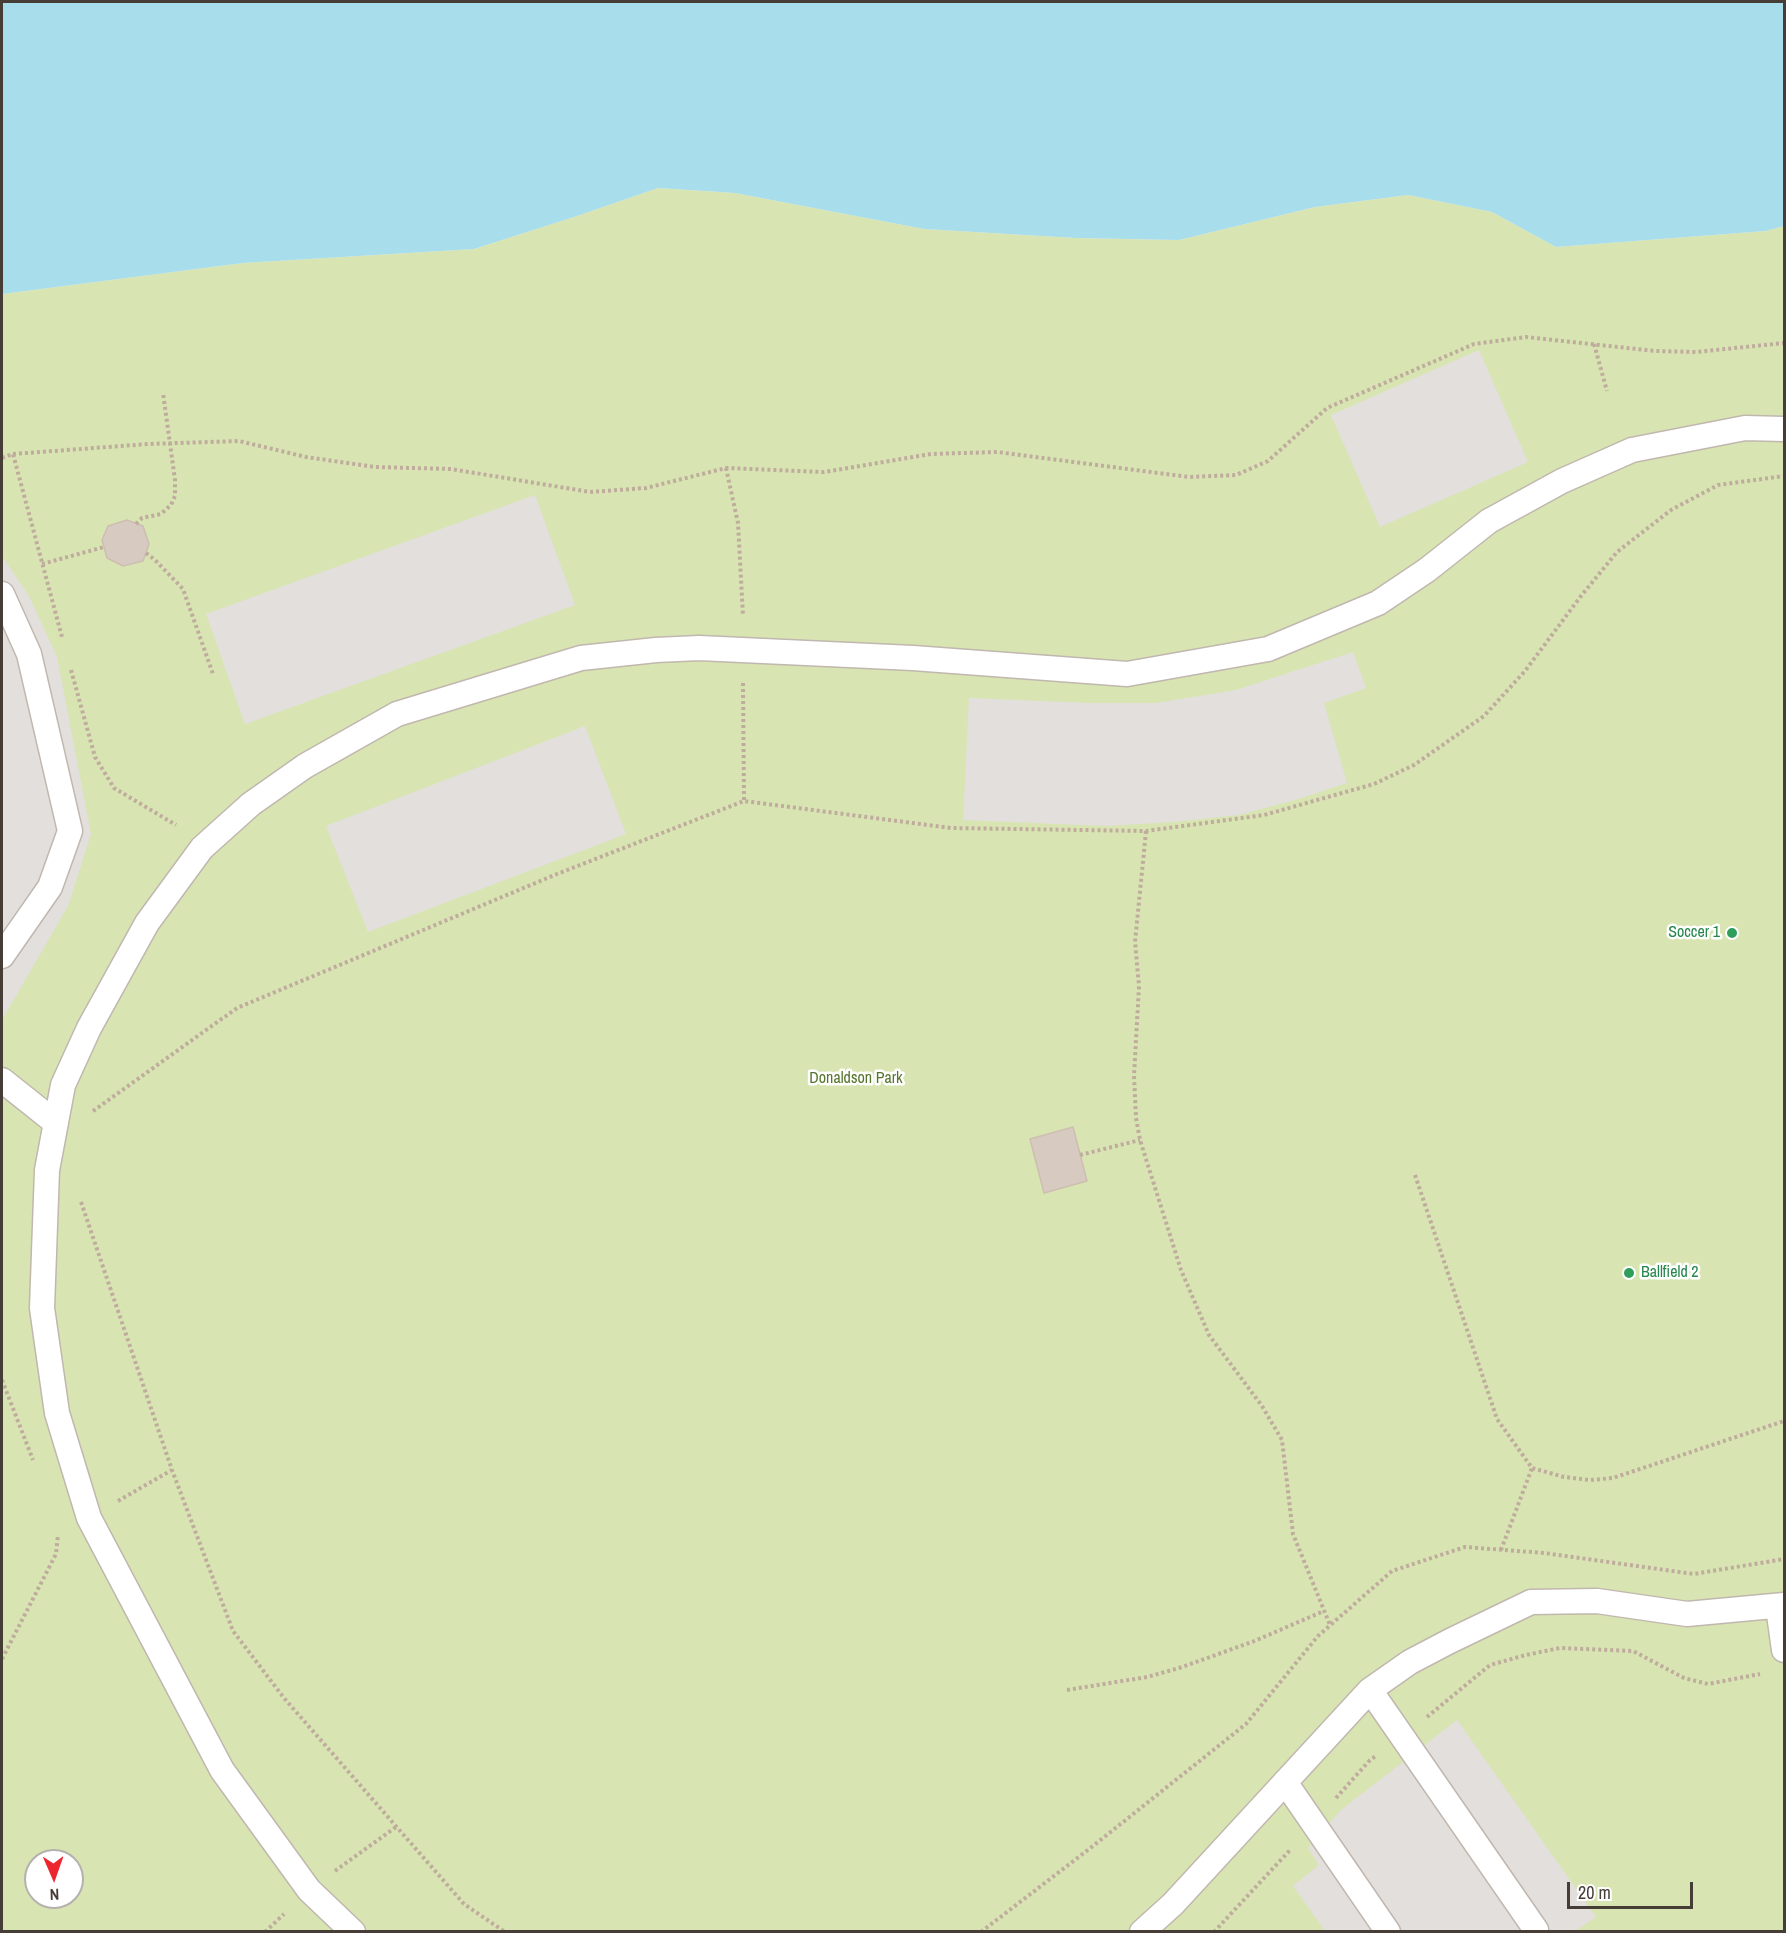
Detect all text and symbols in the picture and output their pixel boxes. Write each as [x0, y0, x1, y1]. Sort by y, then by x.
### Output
place label: Soccer 1 [1668, 923, 1720, 943]
marker: Soccer 1 [1725, 926, 1739, 940]
park label: Donaldson Park [809, 1069, 903, 1089]
place label: Ballfield 2 [1641, 1263, 1699, 1283]
marker: Ballfield 2 [1622, 1266, 1636, 1280]
north arrow [24, 1849, 84, 1909]
scale bar [1570, 1870, 1696, 1908]
text: 20 m [1578, 1880, 1611, 1905]
text: N [49, 1884, 60, 1906]

